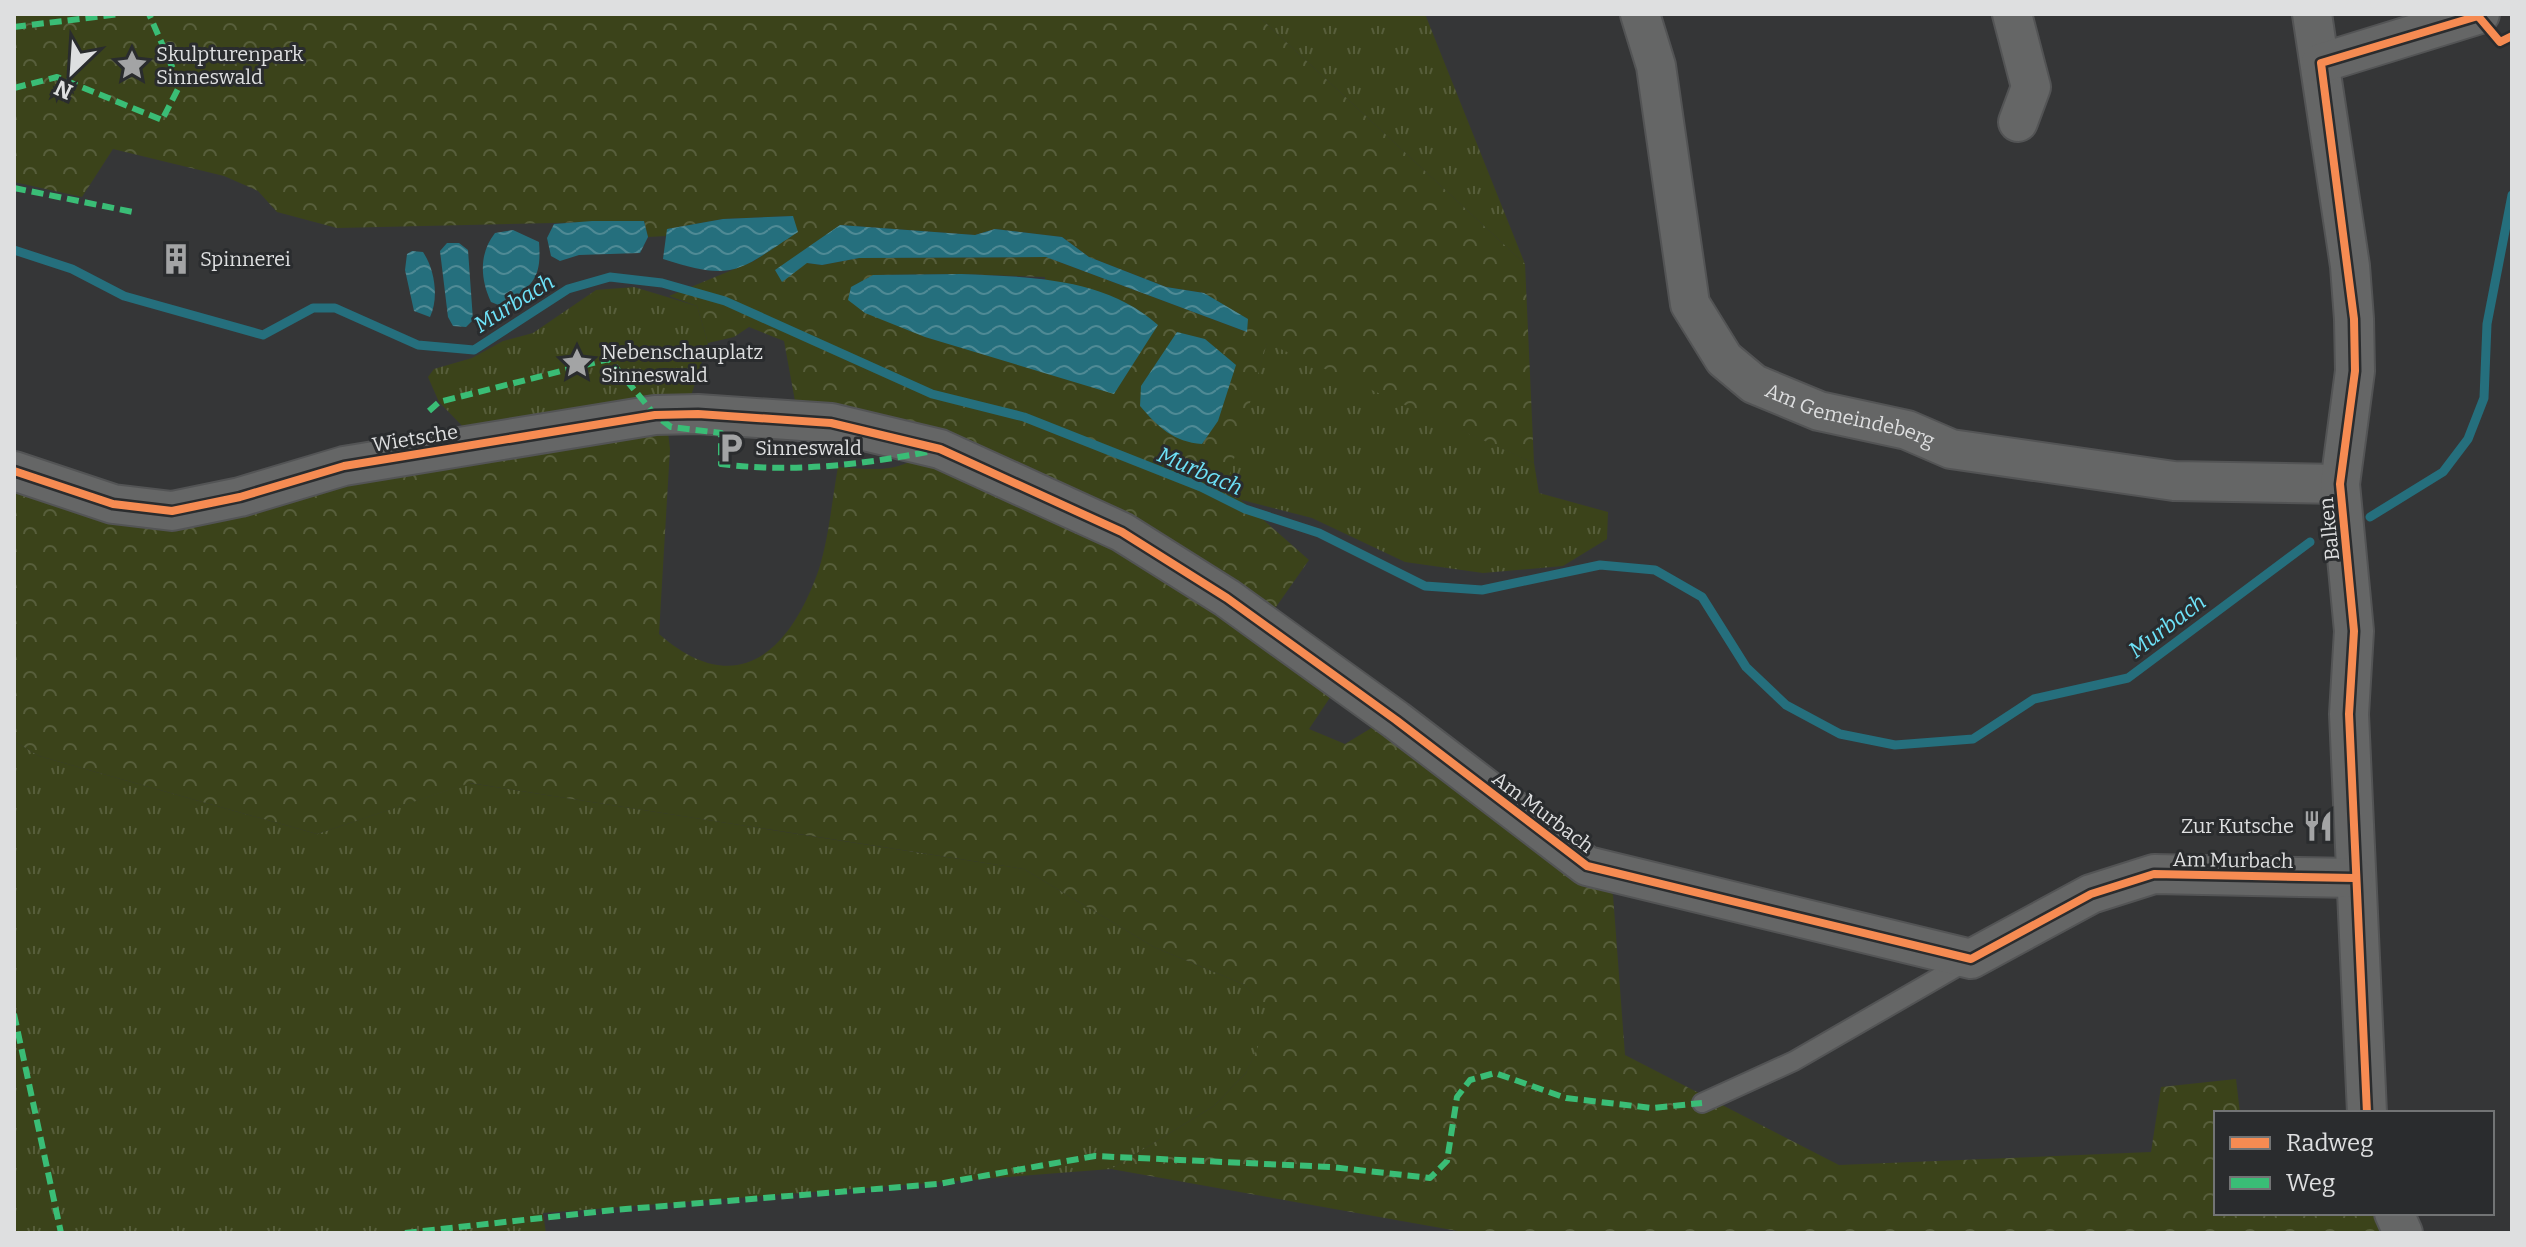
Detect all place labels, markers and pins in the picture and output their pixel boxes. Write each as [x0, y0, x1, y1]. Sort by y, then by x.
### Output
place label: Skulpturenpark Sinneswald [156, 42, 304, 89]
place icon: Skulpturenpark Sinneswald [115, 48, 149, 82]
building icon: Spinnerei [159, 242, 193, 276]
place label: Spinnerei [200, 247, 291, 271]
place label: Nebenschauplatz Sinneswald [601, 340, 763, 387]
place icon: Nebenschauplatz Sinneswald [560, 346, 594, 380]
parking icon: Sinneswald [714, 431, 748, 465]
place label: Sinneswald [755, 436, 862, 460]
restaurant icon: Zur Kutsche [2301, 809, 2335, 843]
place label: Zur Kutsche [2181, 814, 2294, 838]

